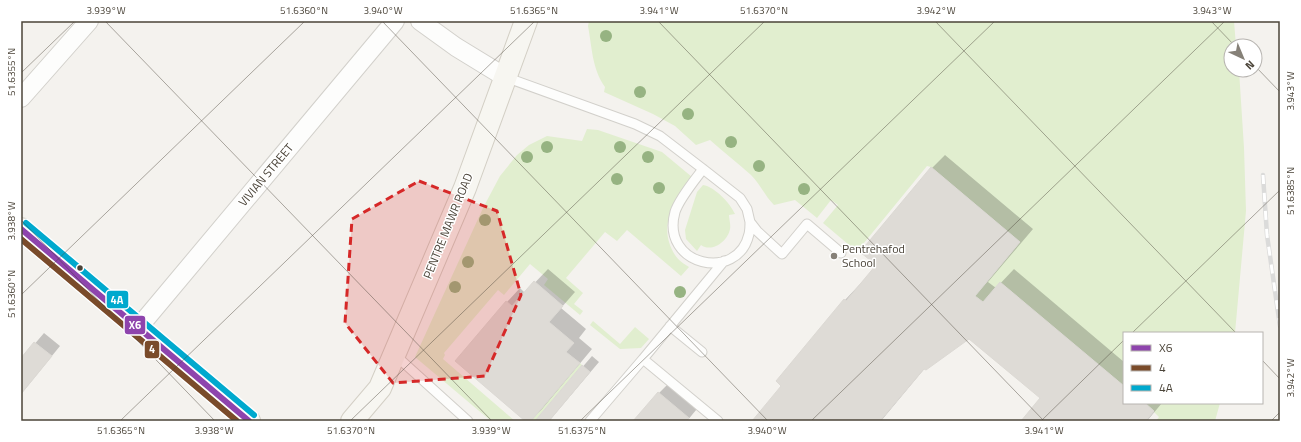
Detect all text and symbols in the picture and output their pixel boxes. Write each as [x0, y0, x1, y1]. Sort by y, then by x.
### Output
text: 3.939°W [86, 3, 126, 18]
text: 51.6360°N [280, 3, 328, 18]
text: 3.940°W [363, 3, 403, 18]
text: 51.6365°N [510, 3, 558, 18]
text: 3.941°W [639, 3, 679, 18]
text: 51.6370°N [740, 3, 788, 18]
text: 3.942°W [916, 3, 956, 18]
text: 3.943°W [1192, 3, 1232, 18]
north arrow [1223, 38, 1263, 78]
text: 51.6355°N [4, 48, 19, 96]
text: N [1242, 57, 1258, 74]
text: 3.943°W [1283, 71, 1298, 111]
street label: VIVIAN STREET [233, 138, 298, 210]
text: 51.6385°N [1283, 167, 1298, 215]
street label: PENTRE MAWR ROAD [418, 170, 478, 282]
text: 3.938°W [4, 201, 19, 241]
place label: Pentrehafod School [842, 239, 905, 272]
marker: Pentrehafod School [829, 251, 839, 261]
unlabelled marker [75, 263, 85, 273]
text: 51.6360°N [4, 270, 19, 318]
line badge: 4A [106, 290, 129, 309]
text: 4A [111, 292, 124, 308]
line badge: X6 [124, 315, 146, 335]
text: X6 [129, 317, 141, 333]
legend [1123, 332, 1263, 404]
text: X6 [1159, 338, 1173, 357]
line badge: 4 [144, 340, 160, 359]
text: 4 [149, 341, 155, 357]
text: 4 [1159, 358, 1166, 377]
text: 3.942°W [1283, 358, 1298, 398]
text: 4A [1159, 378, 1173, 397]
text: 51.6365°N [97, 423, 145, 438]
text: 3.938°W [194, 423, 234, 438]
text: 51.6370°N [327, 423, 375, 438]
text: 3.939°W [471, 423, 511, 438]
text: 51.6375°N [558, 423, 606, 438]
text: 3.940°W [747, 423, 787, 438]
text: 3.941°W [1024, 423, 1064, 438]

